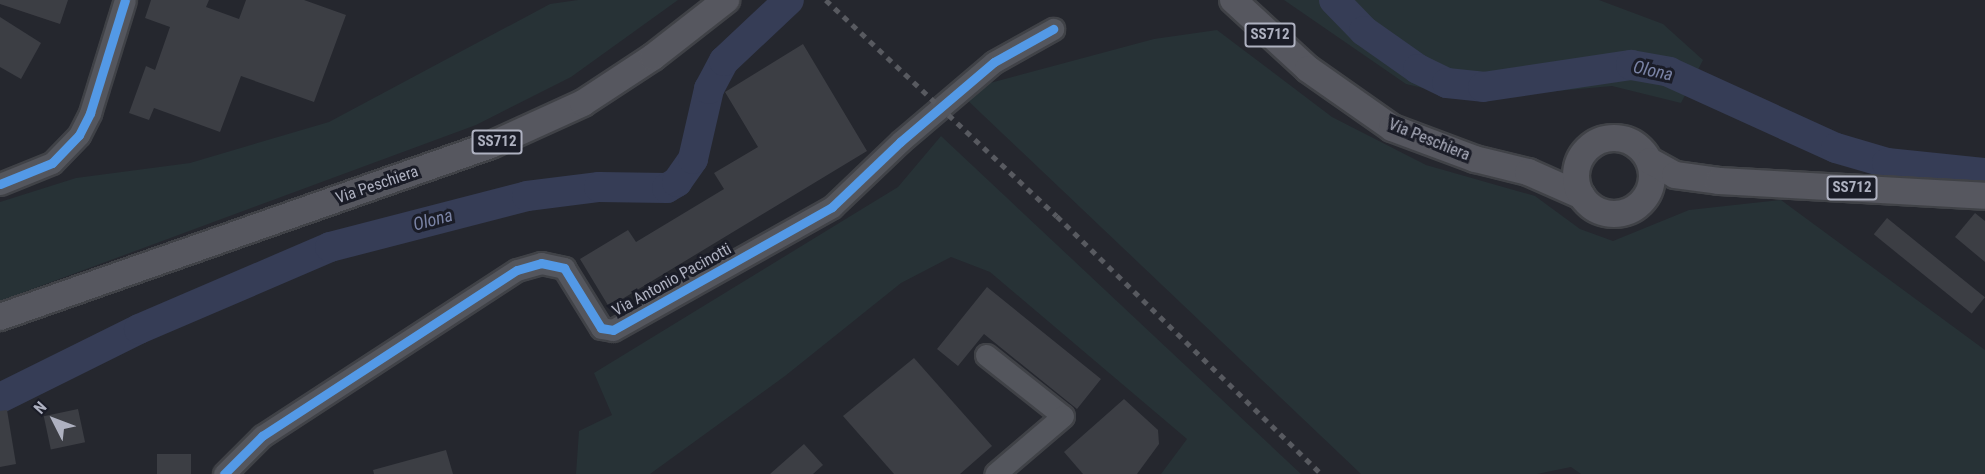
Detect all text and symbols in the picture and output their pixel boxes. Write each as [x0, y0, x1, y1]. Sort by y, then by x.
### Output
road number: SS712 [1244, 23, 1296, 47]
water label: Olona [1631, 56, 1675, 86]
street label: Via Peschiera [1386, 115, 1472, 165]
road number: SS712 [472, 130, 522, 154]
street label: Via Peschiera [333, 162, 421, 208]
road number: SS712 [1826, 176, 1878, 200]
water label: Olona [411, 204, 455, 236]
street label: Via Antonio Pacinotti [609, 239, 735, 321]
north arrow [24, 390, 84, 450]
text: N [30, 398, 51, 418]

